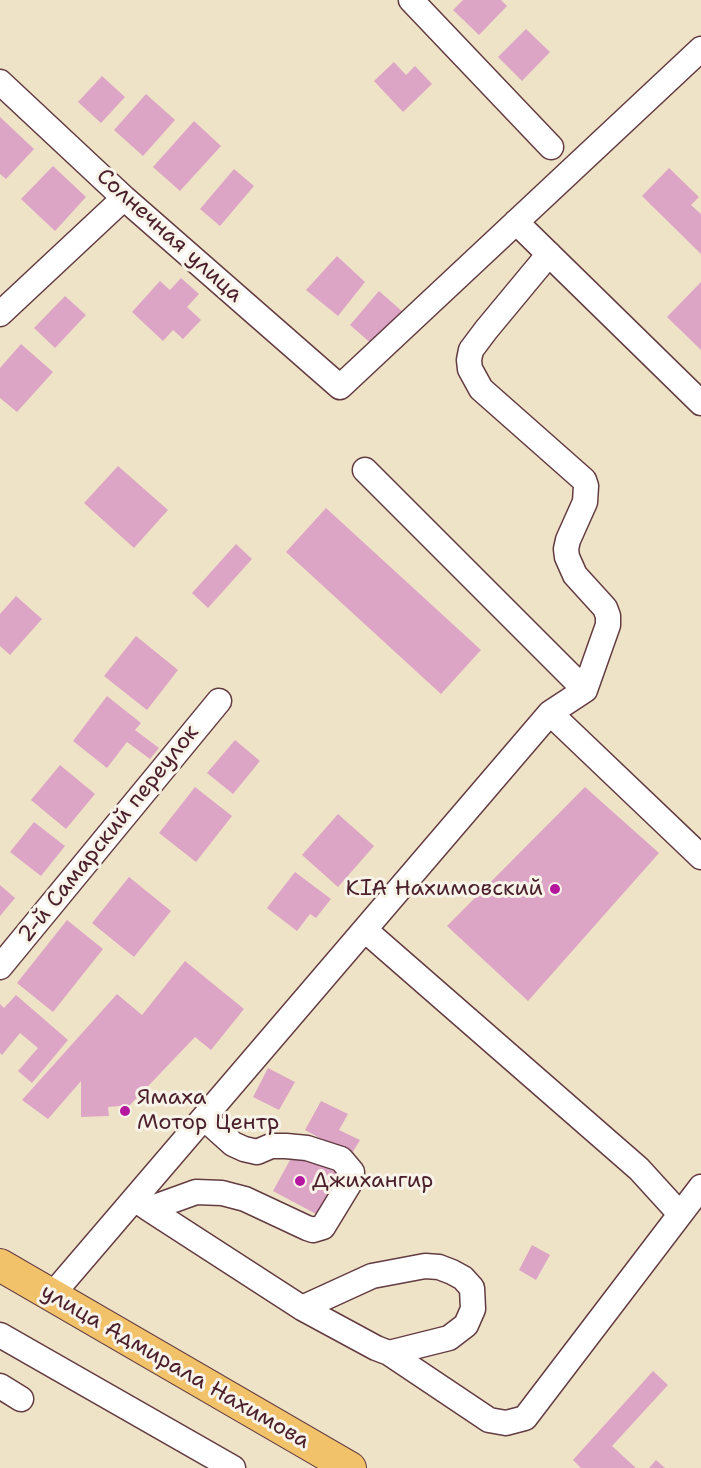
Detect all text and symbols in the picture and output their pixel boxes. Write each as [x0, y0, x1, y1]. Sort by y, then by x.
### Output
street label: Солнечная улица [90, 163, 248, 309]
street label: 2-й Самарский переулок [13, 720, 205, 948]
place label: KIA Нахимовский [346, 876, 543, 902]
marker: KIA Нахимовский [548, 882, 562, 896]
place label: Ямаха Мотор Центр [137, 1085, 279, 1136]
marker: Ямаха Мотор Центр [118, 1104, 132, 1118]
place label: Джихангир [312, 1168, 433, 1194]
marker: Джихангир [293, 1174, 307, 1188]
street label: улица Адмирала Нахимова [36, 1279, 314, 1455]

